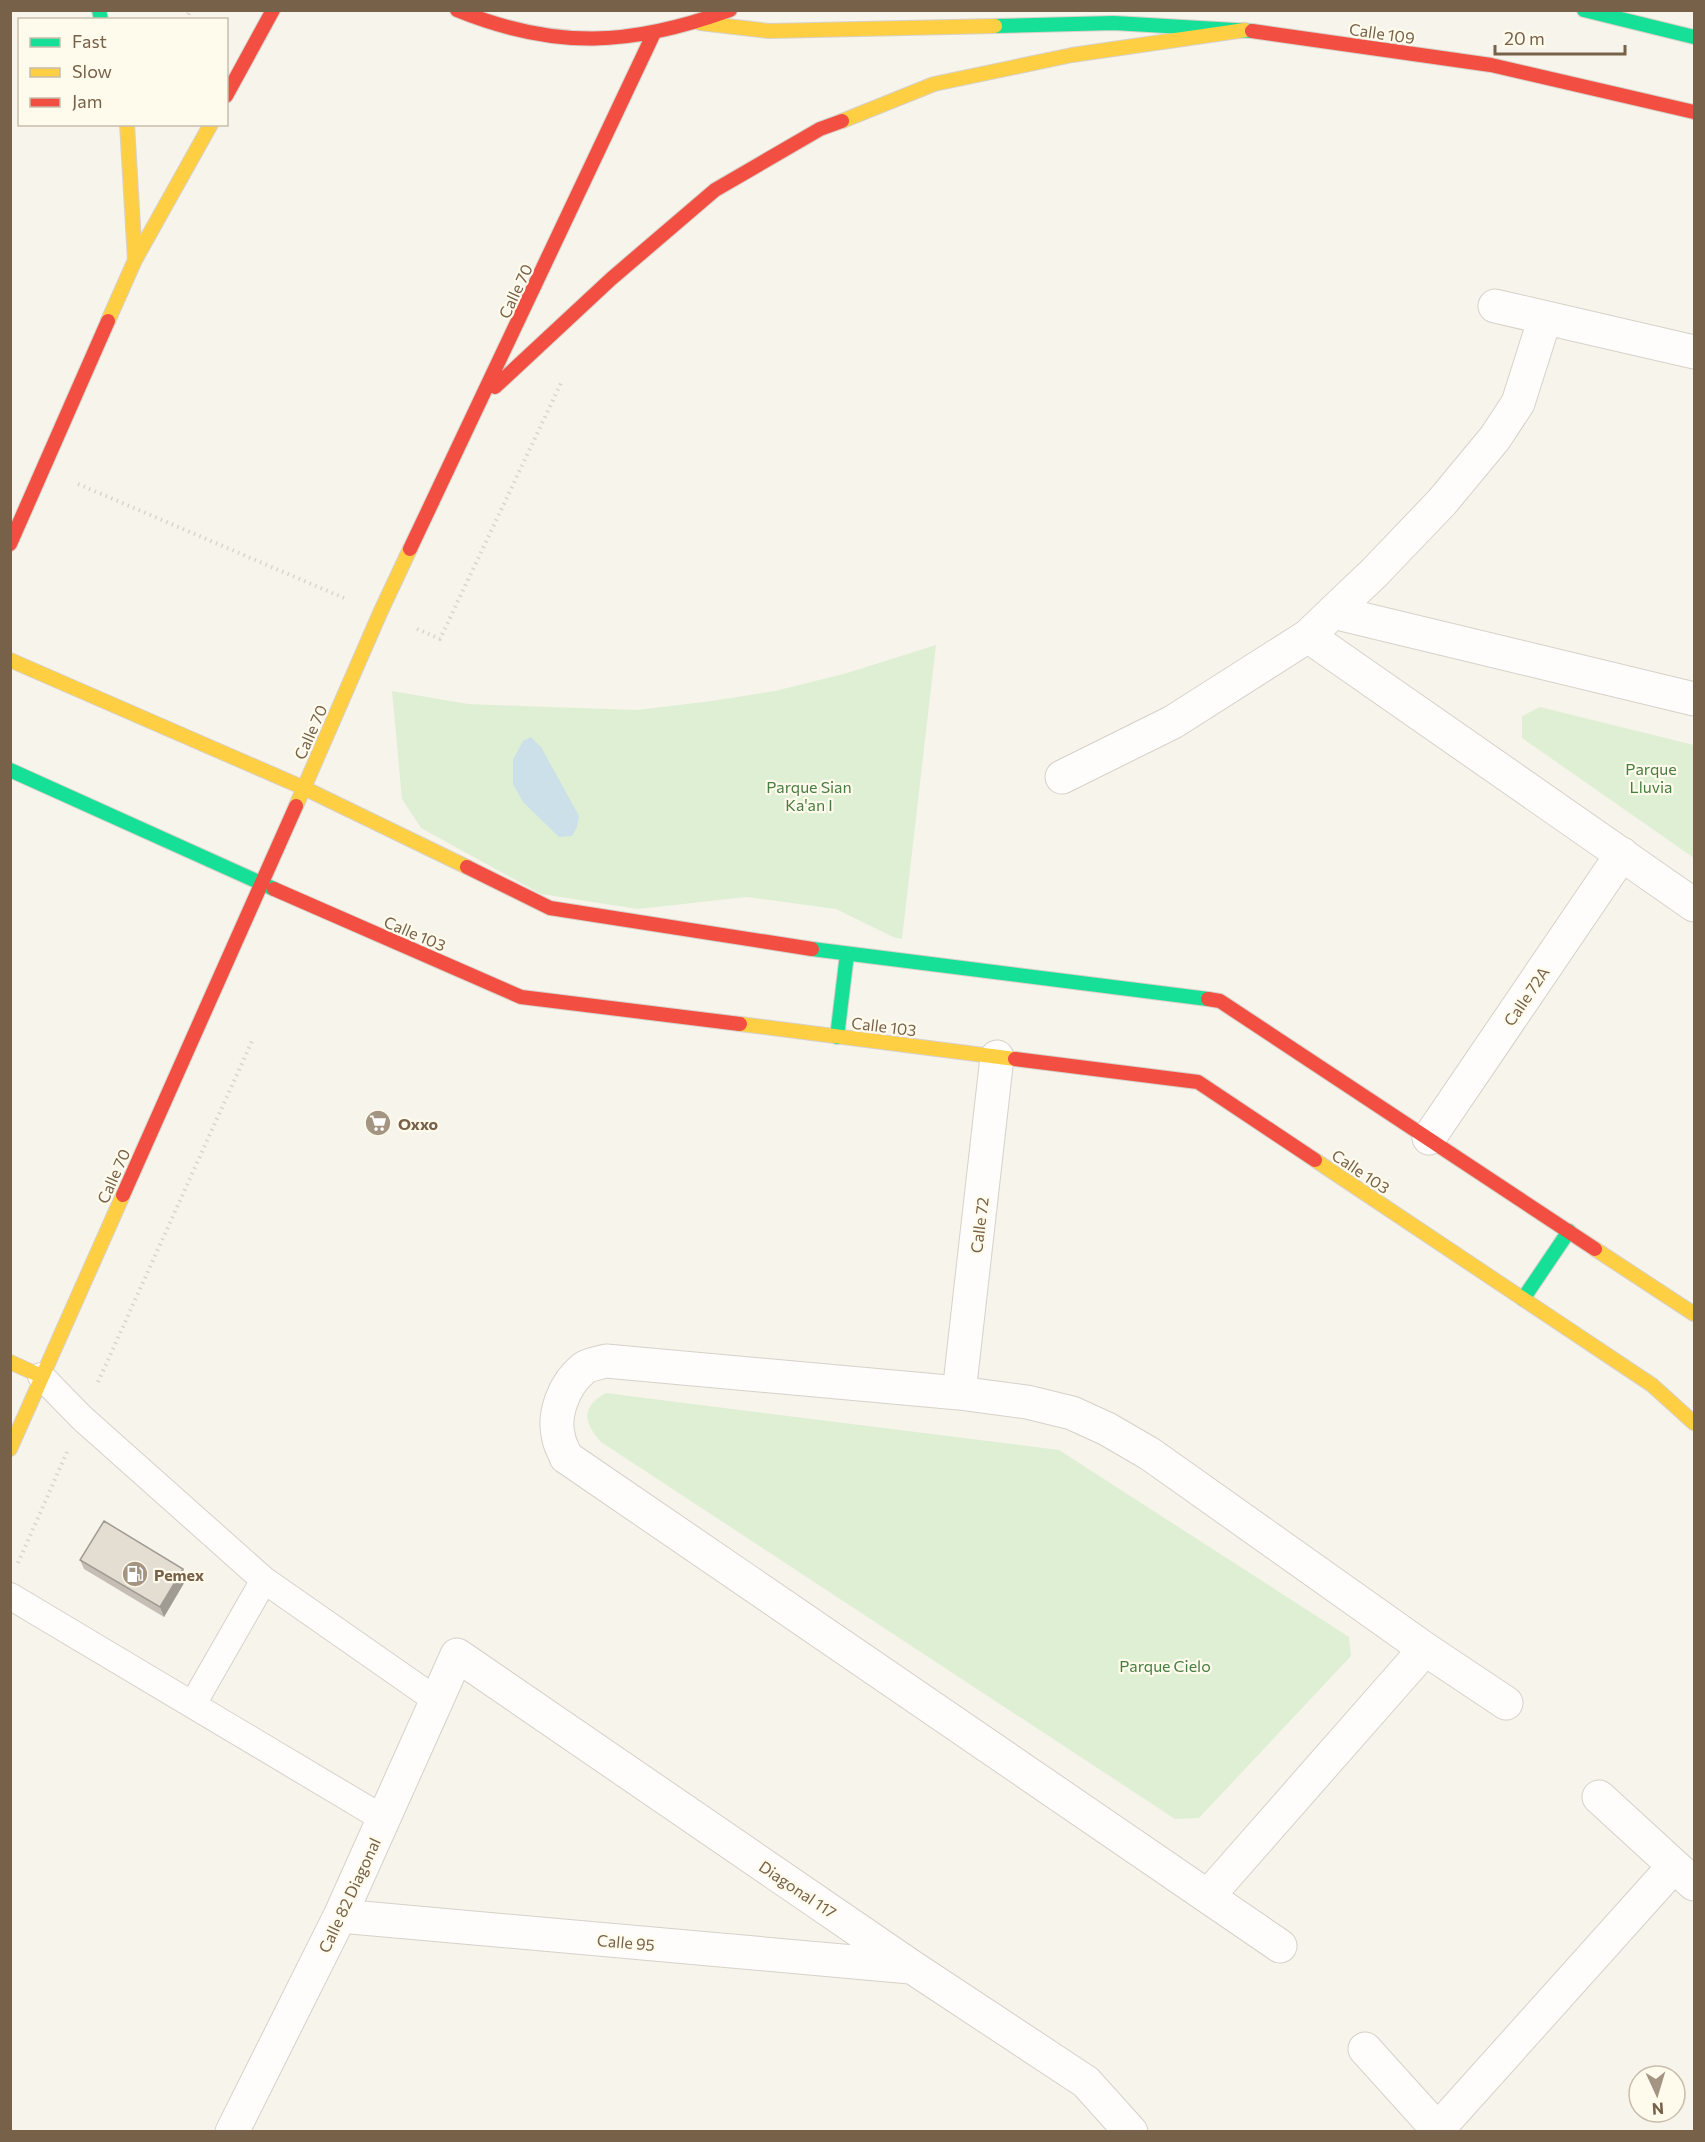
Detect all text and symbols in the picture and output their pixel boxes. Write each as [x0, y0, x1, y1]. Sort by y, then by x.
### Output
legend [18, 18, 228, 126]
scale bar [1495, 18, 1626, 56]
street label: Calle 109 [1348, 19, 1416, 47]
text: 20 m [1504, 27, 1545, 49]
text: Fast [72, 30, 107, 52]
text: Slow [72, 60, 112, 82]
text: Jam [72, 90, 102, 112]
street label: Calle 70 [494, 261, 536, 321]
street label: Calle 70 [290, 702, 330, 762]
park label: Parque Lluvia [1625, 759, 1677, 796]
park label: Parque Sian Ka'an I [766, 777, 852, 814]
street label: Calle 103 [381, 911, 449, 955]
street label: Calle 72A [1499, 963, 1553, 1029]
street label: Calle 103 [850, 1013, 918, 1039]
supermarket icon: Oxxo [363, 1108, 393, 1138]
place label: Oxxo [398, 1114, 439, 1133]
street label: Calle 103 [1329, 1145, 1393, 1197]
street label: Calle 70 [93, 1146, 133, 1206]
street label: Calle 72 [966, 1196, 992, 1254]
fuel station icon: Pemex [120, 1559, 150, 1589]
place label: Pemex [154, 1565, 204, 1584]
park label: Parque Cielo [1119, 1656, 1211, 1675]
street label: Calle 82 Diagonal [314, 1835, 384, 1955]
street label: Diagonal 117 [756, 1856, 840, 1922]
street label: Calle 95 [596, 1930, 656, 1954]
north arrow [1627, 2064, 1687, 2124]
text: N [1651, 2100, 1665, 2119]

